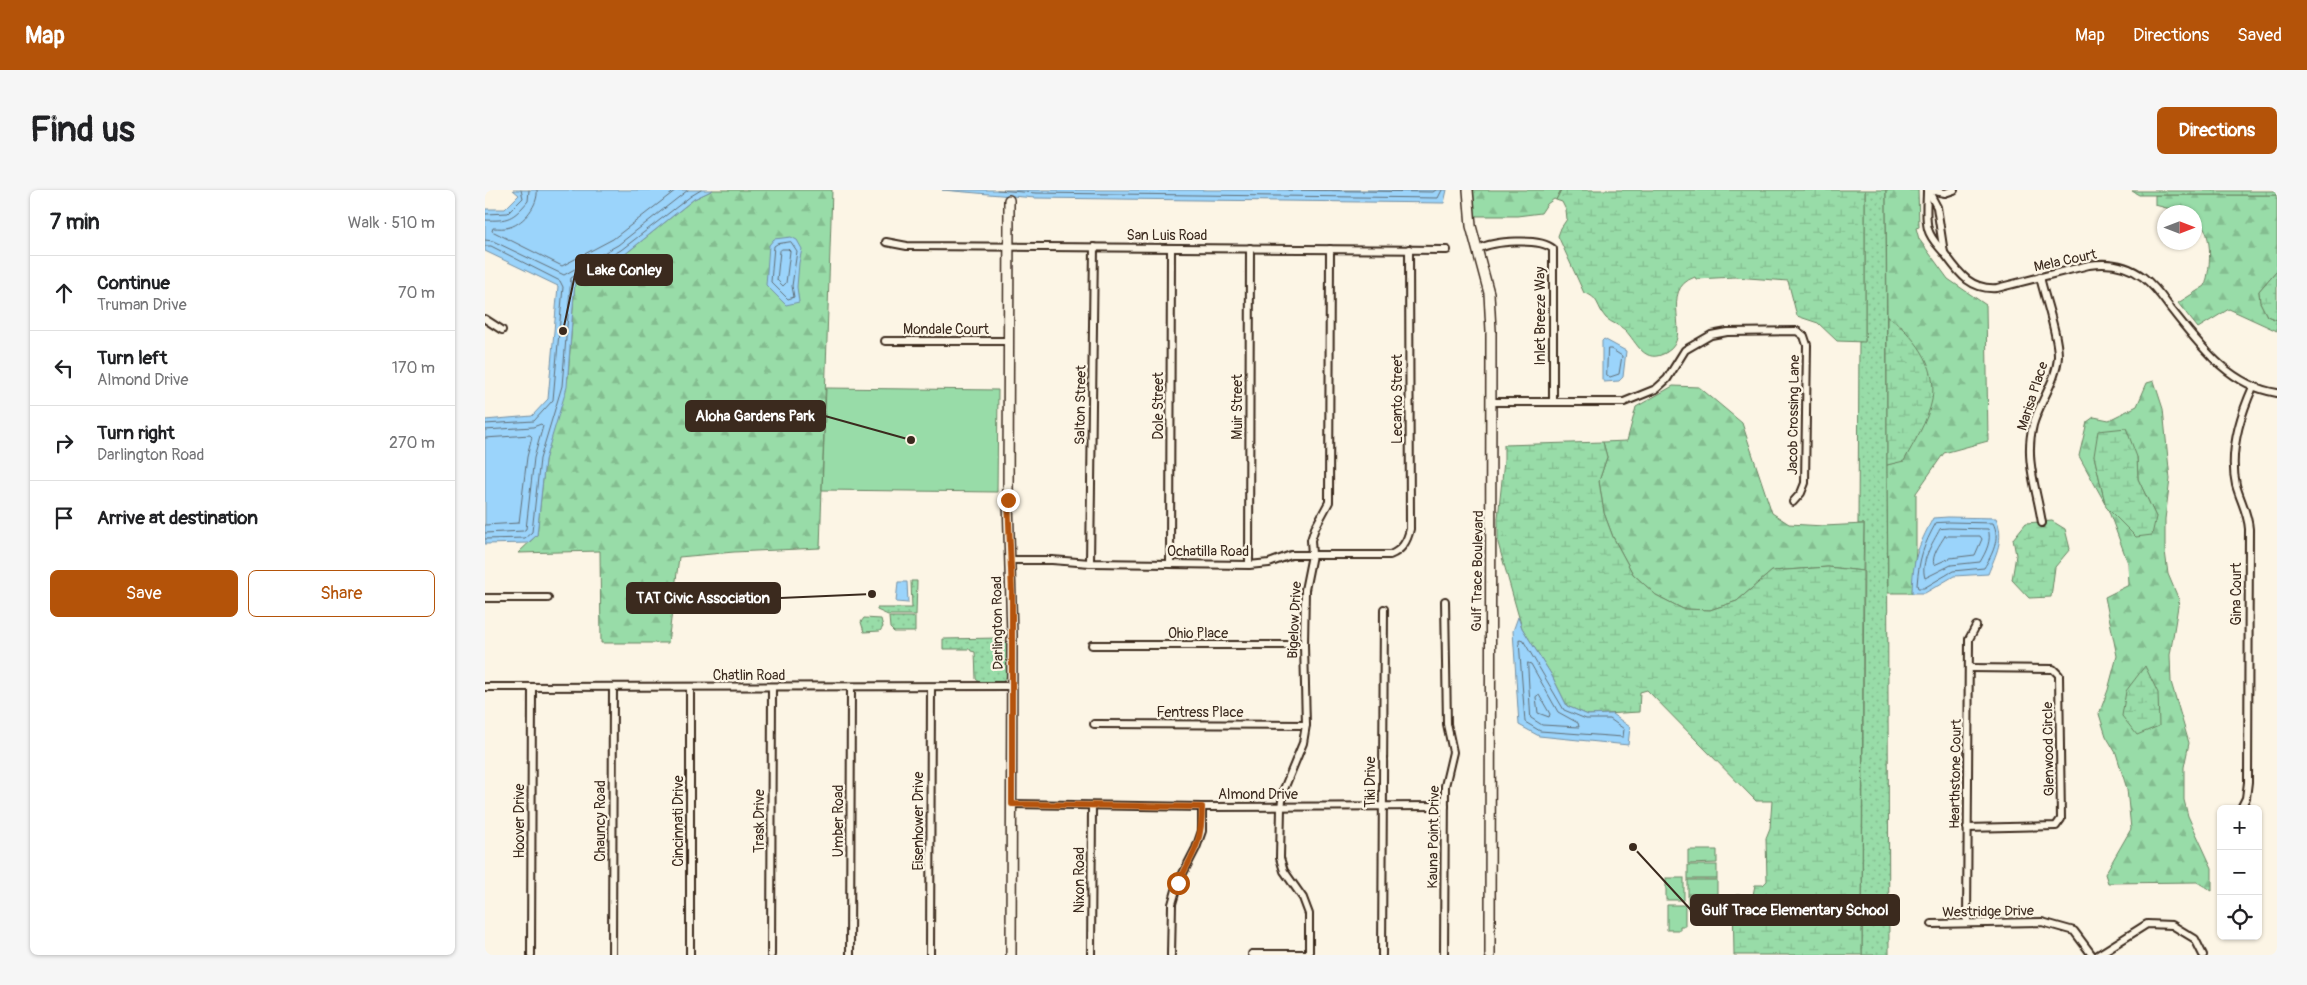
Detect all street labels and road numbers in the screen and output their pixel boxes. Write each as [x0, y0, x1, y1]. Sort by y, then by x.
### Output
street label: San Luis Road [1127, 227, 1208, 244]
street label: Mela Court [2032, 245, 2098, 275]
street label: Inlet Breeze Way [1532, 267, 1549, 365]
street label: Mondale Court [903, 321, 989, 338]
street label: Lecanto Street [1389, 354, 1406, 444]
street label: Jacob Crossing Lane [1784, 355, 1803, 475]
street label: Marisa Place [2013, 359, 2052, 433]
street label: Salton Street [1071, 365, 1090, 445]
street label: Dole Street [1150, 372, 1167, 440]
street label: Muir Street [1229, 374, 1246, 440]
street label: Gulf Trace Boulevard [1468, 510, 1487, 632]
street label: Ochatilla Road [1167, 543, 1249, 560]
street label: Gina Court [2228, 562, 2245, 625]
street label: Darlington Road [988, 576, 1007, 670]
street label: Bigelow Drive [1284, 581, 1305, 659]
street label: Ohio Place [1168, 625, 1228, 642]
street label: Chatlin Road [713, 667, 785, 684]
street label: Glenwood Circle [2039, 701, 2058, 797]
street label: Fentress Place [1157, 704, 1243, 721]
street label: Hearthstone Court [1946, 719, 1965, 829]
street label: Tiki Drive [1362, 756, 1379, 808]
street label: Eisenhower Drive [910, 772, 927, 870]
street label: Cincinnati Drive [670, 775, 687, 867]
street label: Chauncy Road [592, 780, 609, 862]
street label: Hoover Drive [511, 783, 528, 859]
street label: Umber Road [830, 785, 847, 857]
street label: Kauna Point Drive [1424, 785, 1443, 889]
street label: Almond Drive [1218, 786, 1298, 803]
street label: Trask Drive [751, 789, 768, 853]
street label: Nixon Road [1071, 847, 1088, 913]
street label: Westridge Drive [1942, 902, 2034, 921]

